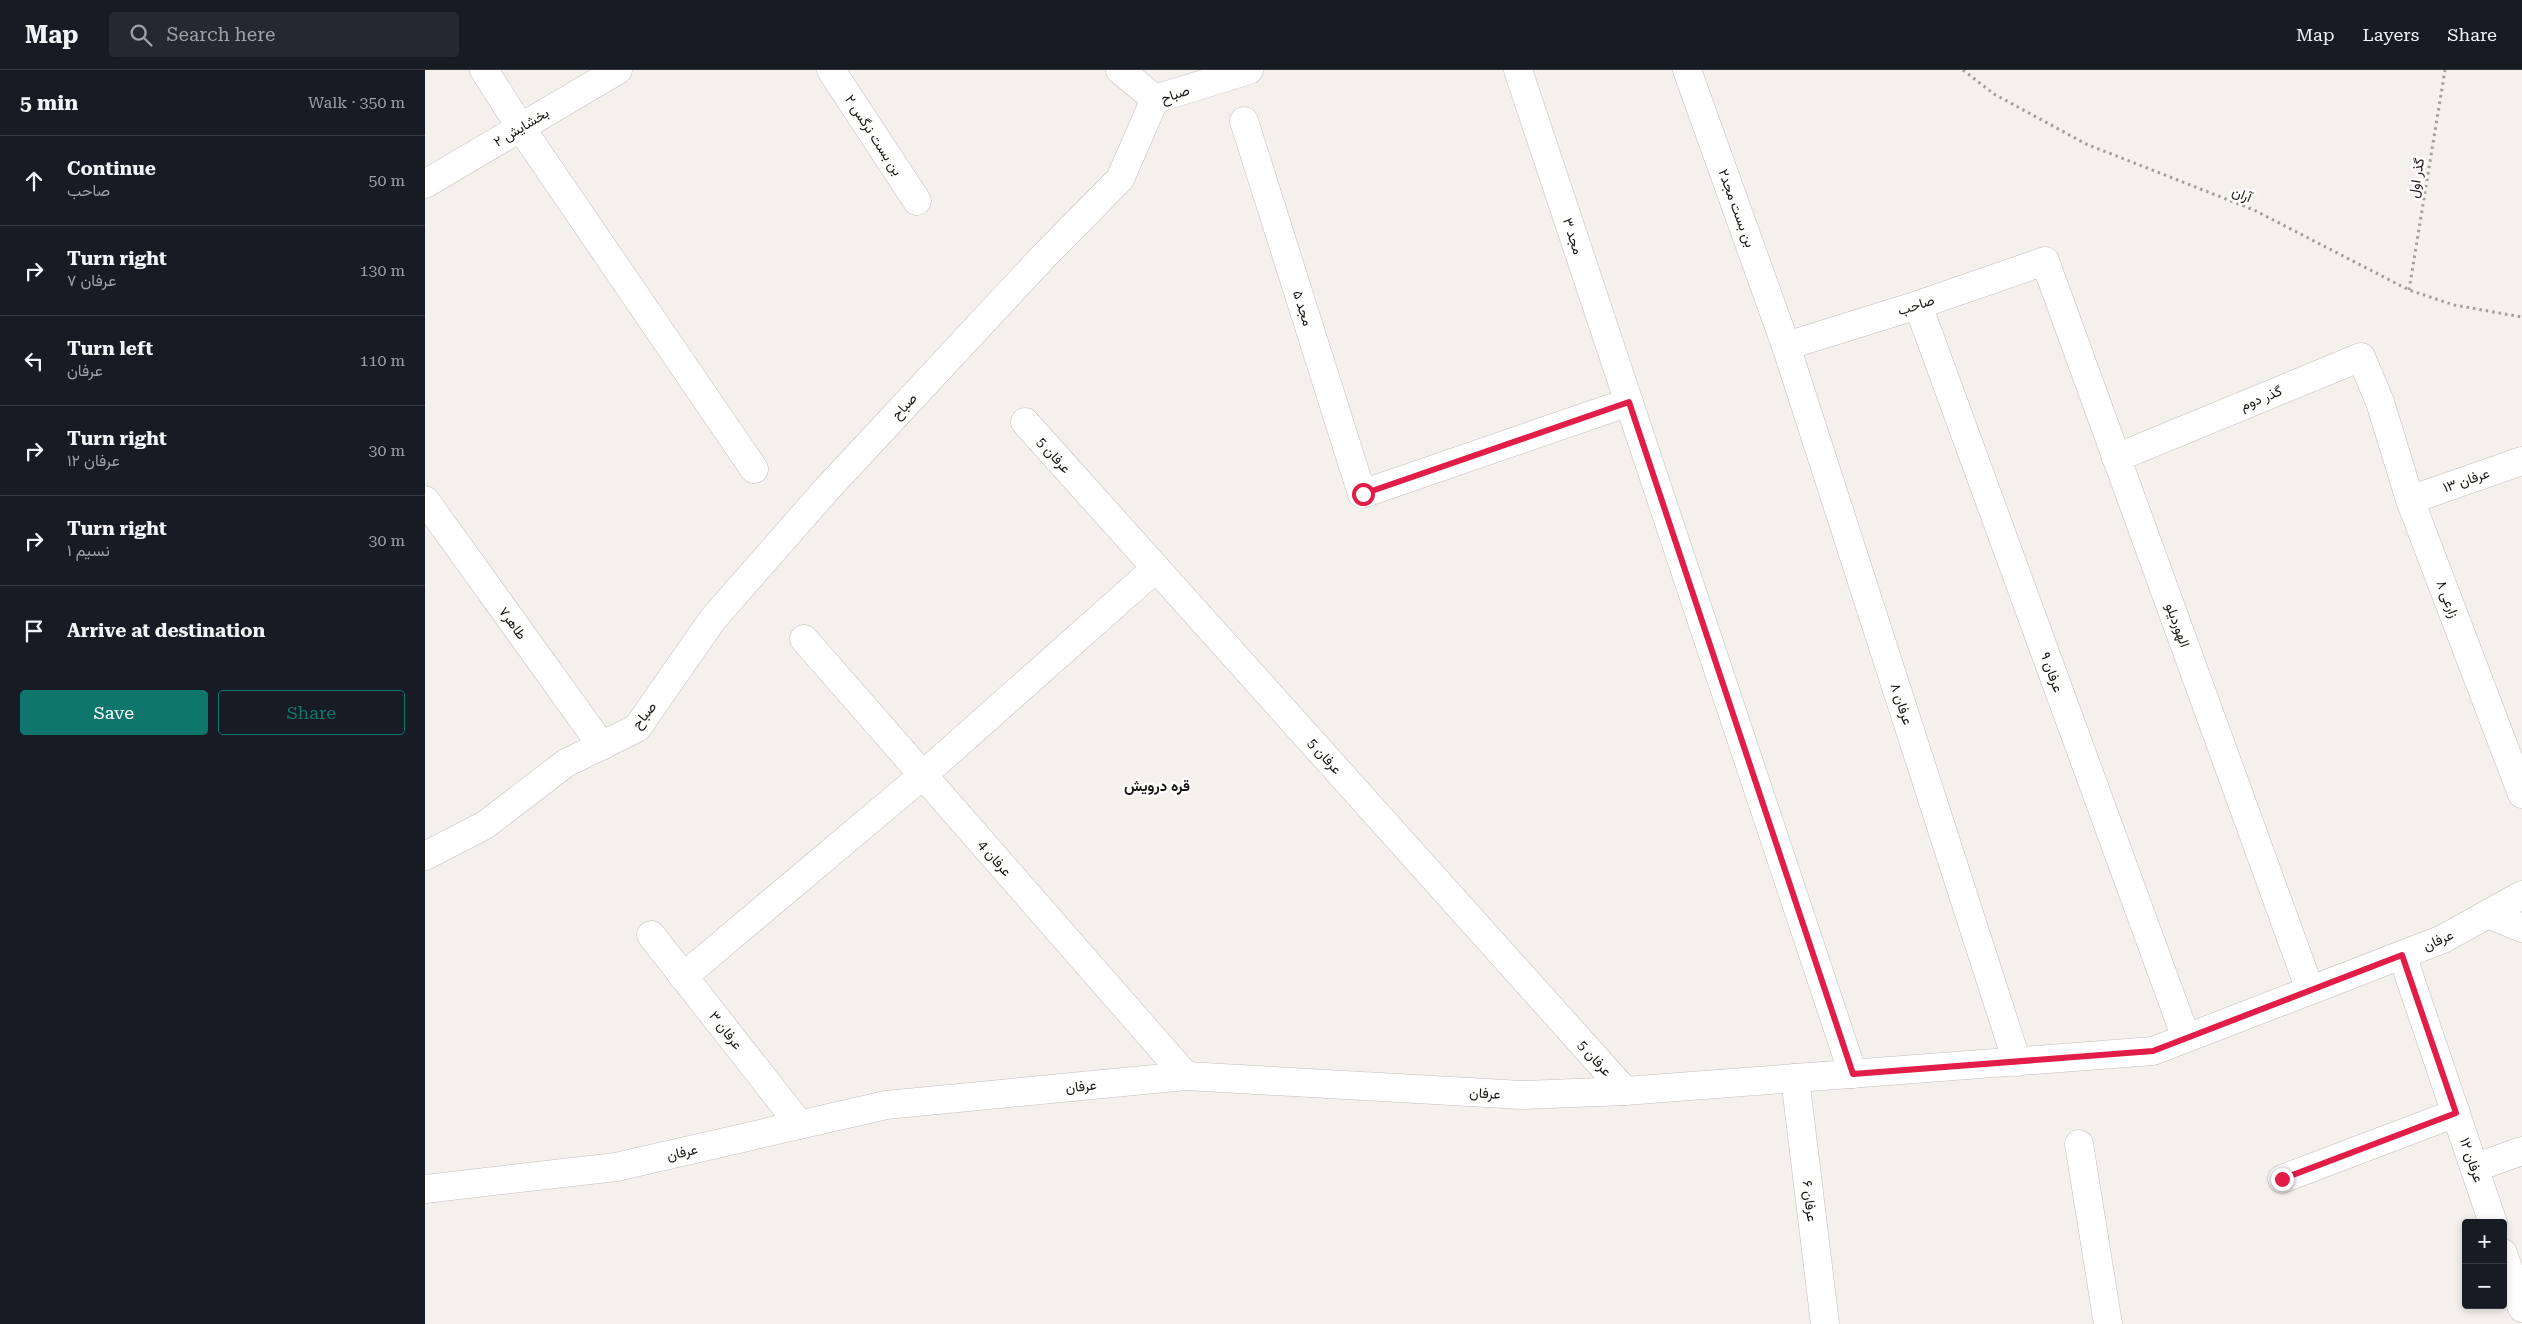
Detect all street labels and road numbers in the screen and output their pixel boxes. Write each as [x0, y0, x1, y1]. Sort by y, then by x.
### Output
street label: صباح [1158, 82, 1193, 109]
street label: بن بست نرگس ۲ [841, 92, 906, 179]
street label: بخشایش ۲ [490, 104, 552, 151]
street label: گذر اول [2405, 157, 2429, 200]
street label: بن بست مجد۲ [1715, 167, 1759, 250]
street label: آران [2229, 183, 2256, 207]
street label: مجد ۳ [1559, 216, 1586, 256]
street label: مجد ۵ [1289, 288, 1316, 328]
street label: صاحب [1896, 291, 1937, 319]
street label: گذر دوم [2238, 382, 2284, 414]
street label: صباح [888, 390, 922, 424]
street label: عرفان 5 [1033, 434, 1074, 477]
street label: عرفان ۱۳ [2441, 465, 2492, 496]
street label: زارعی ۸ [2433, 578, 2463, 621]
street label: الهوردیلو [2162, 601, 2193, 650]
street label: طاهر۷ [495, 604, 530, 643]
street label: عرفان ۹ [2036, 650, 2067, 695]
street label: عرفان ۸ [1887, 681, 1916, 727]
street label: صباح [628, 698, 662, 733]
street label: عرفان 5 [1304, 735, 1345, 778]
street label: عرفان 4 [974, 837, 1015, 880]
street label: عرفان [2420, 926, 2456, 955]
street label: عرفان ۳ [705, 1008, 746, 1053]
street label: عرفان 5 [1574, 1037, 1615, 1080]
street label: عرفان [1065, 1076, 1098, 1097]
street label: عرفان [1469, 1084, 1501, 1103]
street label: عرفان ۱۲ [2456, 1136, 2487, 1185]
street label: عرفان [665, 1141, 699, 1164]
street label: عرفان ۶ [1799, 1179, 1820, 1223]

